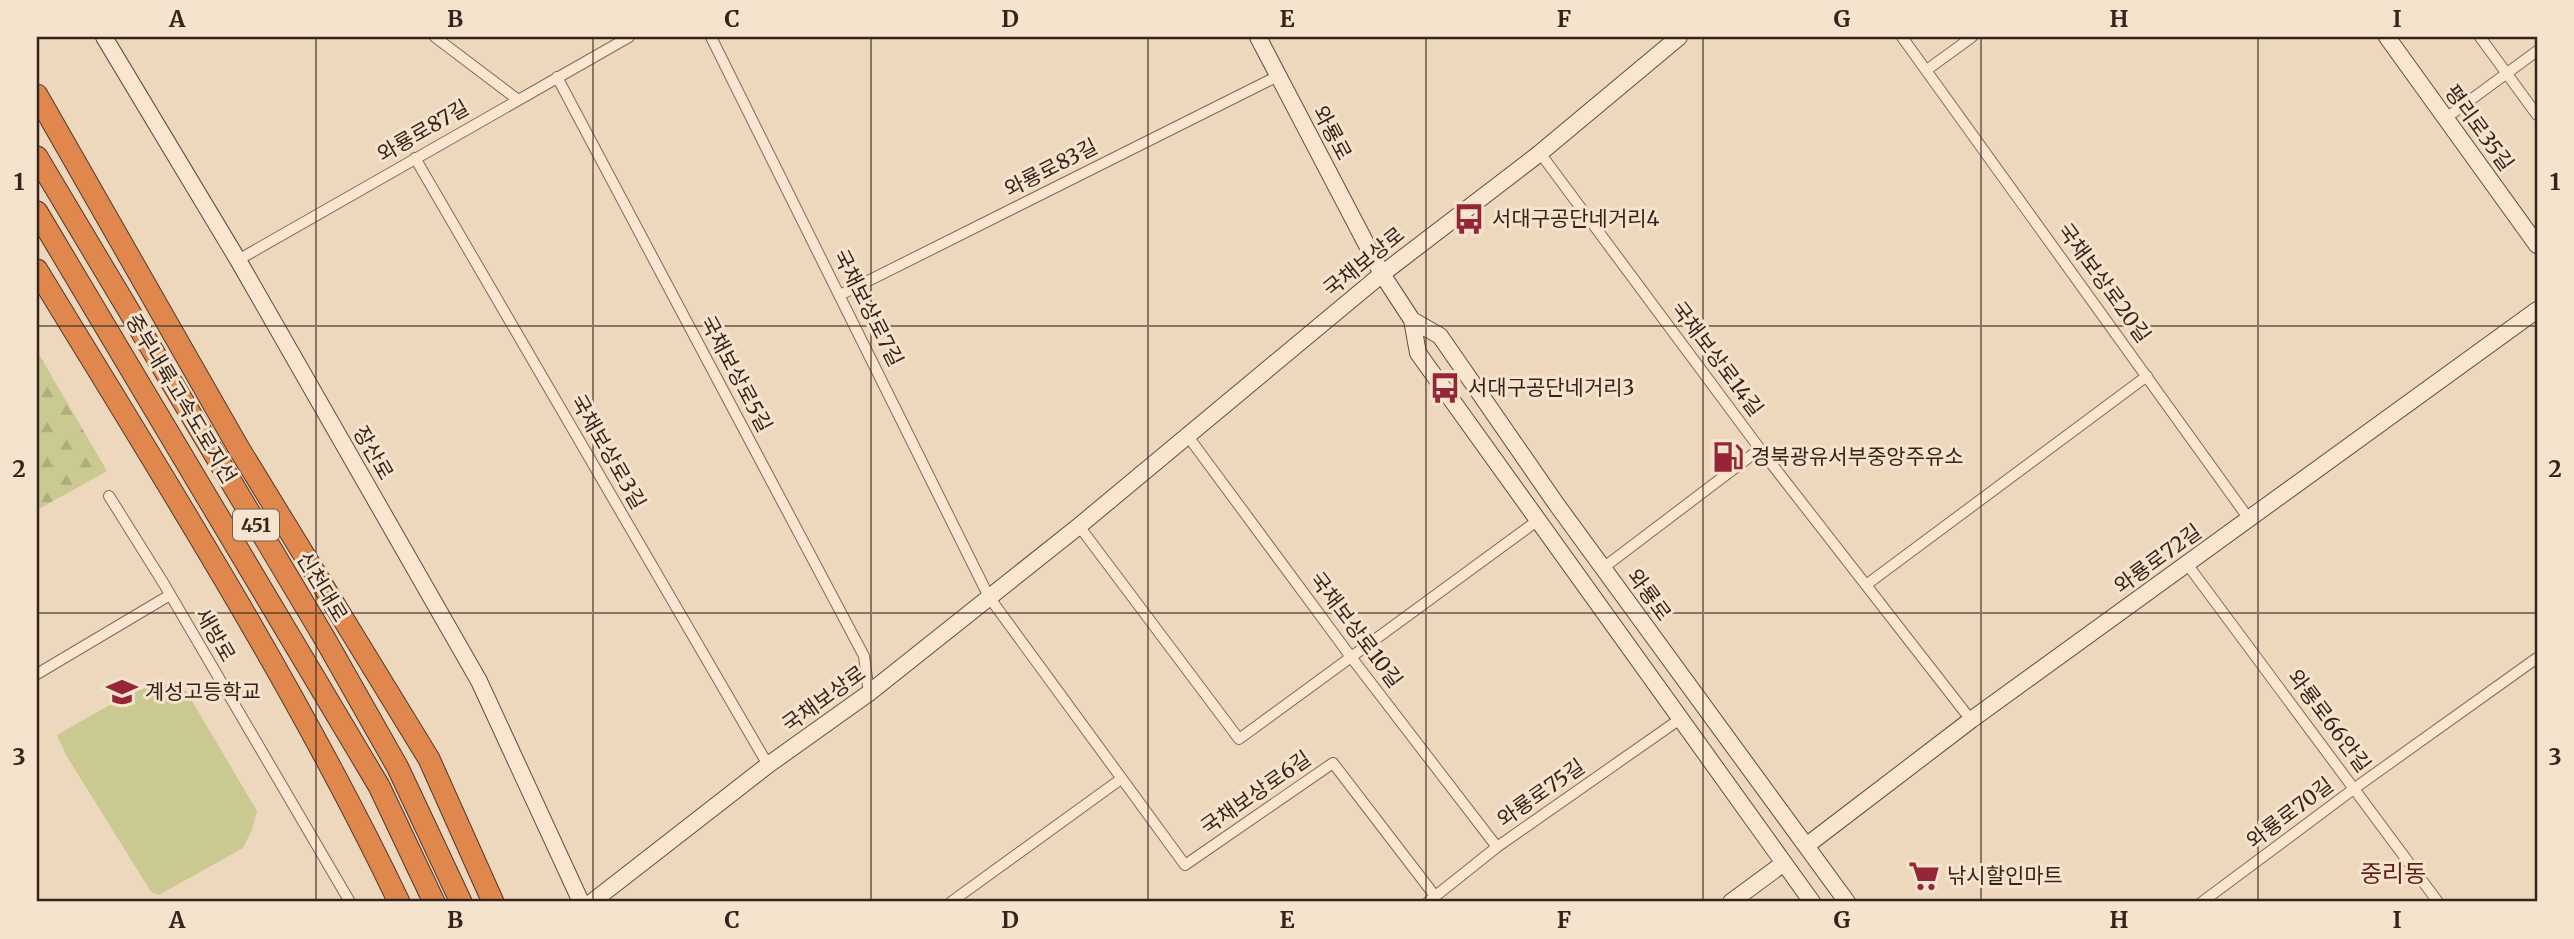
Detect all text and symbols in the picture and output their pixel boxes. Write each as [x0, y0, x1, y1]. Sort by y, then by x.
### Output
text: A [168, 4, 186, 33]
text: B [447, 4, 463, 33]
text: C [724, 4, 740, 33]
text: D [1001, 4, 1019, 33]
text: E [1279, 4, 1295, 33]
text: F [1557, 4, 1571, 33]
text: G [1834, 4, 1851, 33]
text: H [2110, 4, 2129, 33]
text: I [2392, 4, 2402, 33]
street label: 평리로35길 [2439, 79, 2520, 176]
street label: 와룡로87길 [372, 94, 473, 168]
street label: 와룡로 [1307, 101, 1358, 165]
street label: 와룡로83길 [1000, 133, 1102, 203]
text: 1 [14, 167, 25, 196]
text: 1 [2550, 167, 2561, 196]
bus stop icon: 서대구공단네거리4 [1452, 202, 1486, 236]
place label: 서대구공단네거리4 [1492, 205, 1660, 232]
street label: 국채보상로20길 [2052, 218, 2157, 348]
street label: 국채보상로 [1318, 221, 1410, 303]
street label: 국채보상로7길 [827, 245, 910, 371]
street label: 국채보상로14길 [1665, 296, 1769, 422]
street label: 중부내륙고속도로지선 [120, 309, 243, 488]
street label: 국채보상로5길 [694, 311, 778, 437]
bus stop icon: 서대구공단네거리3 [1428, 371, 1462, 405]
place label: 서대구공단네거리3 [1468, 374, 1635, 401]
street label: 국채보상로3길 [565, 390, 652, 514]
street label: 장산로 [347, 421, 400, 485]
fuel station icon: 경북광유서부중앙주유소 [1711, 440, 1745, 474]
place label: 경북광유서부중앙주유소 [1751, 443, 1964, 470]
text: 2 [12, 454, 26, 483]
text: 2 [2548, 454, 2562, 483]
road number: 451 [233, 510, 279, 540]
street label: 와룡로72길 [2109, 518, 2207, 599]
street label: 신천대로 [291, 547, 354, 627]
street label: 와룡로 [1621, 563, 1677, 626]
street label: 국채보상로10길 [1304, 566, 1409, 693]
street label: 새방로 [189, 603, 242, 667]
street label: 국채보상로 [777, 659, 871, 738]
street label: 와룡로66안길 [2282, 664, 2377, 778]
school or university icon: 계성고등학교 [105, 675, 139, 709]
place label: 계성고등학교 [145, 678, 261, 705]
text: 3 [12, 742, 26, 771]
text: 3 [2548, 742, 2562, 771]
street label: 국채보상로6길 [1195, 745, 1316, 841]
street label: 와룡로75길 [1492, 753, 1590, 833]
street label: 와룡로70길 [2241, 771, 2339, 854]
district label: 중리동 [2360, 858, 2426, 889]
supermarket icon: 낚시할인마트 [1907, 859, 1941, 893]
place label: 낚시할인마트 [1947, 862, 2063, 889]
text: A [168, 905, 186, 934]
text: B [447, 905, 463, 934]
text: C [724, 905, 740, 934]
text: D [1001, 905, 1019, 934]
text: E [1279, 905, 1295, 934]
text: F [1557, 905, 1571, 934]
text: G [1834, 905, 1851, 934]
text: H [2110, 905, 2129, 934]
text: I [2392, 905, 2402, 934]

